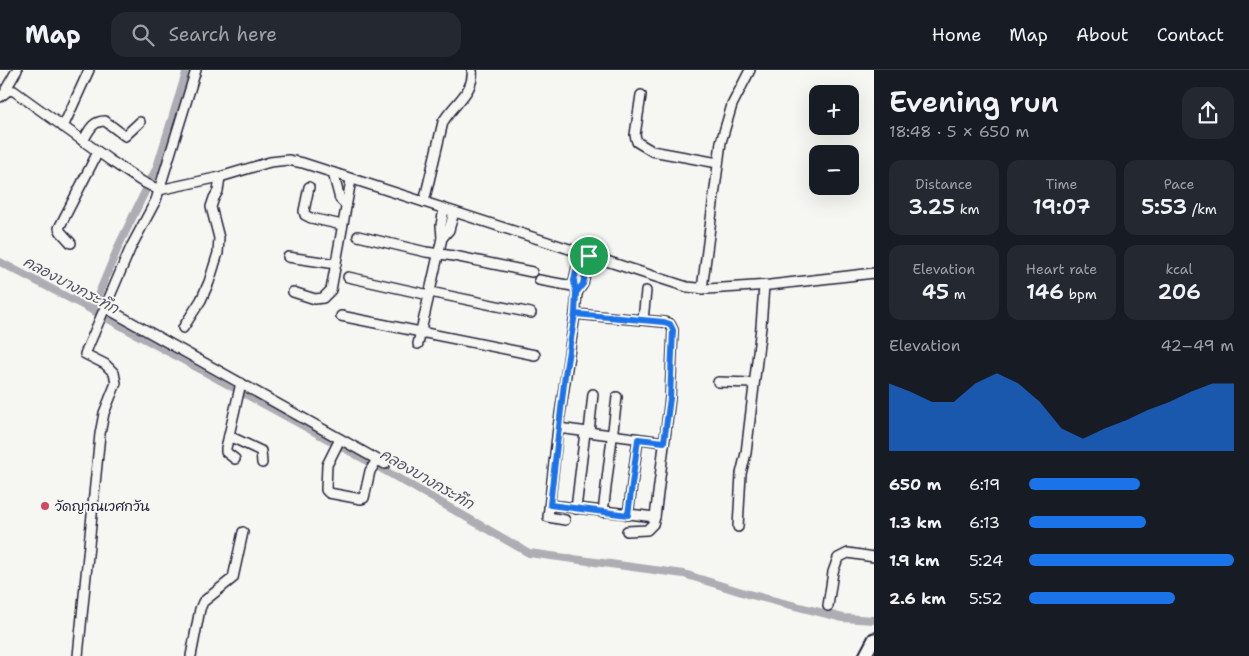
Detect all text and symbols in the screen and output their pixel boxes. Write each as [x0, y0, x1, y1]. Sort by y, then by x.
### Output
search box [111, 12, 461, 57]
text: Map [25, 19, 81, 51]
icon: search [129, 21, 157, 49]
text: Search here [169, 22, 277, 47]
text: Home [932, 23, 981, 47]
text: Map [1009, 23, 1048, 47]
text: About [1076, 23, 1129, 47]
text: Contact [1157, 23, 1224, 47]
text: Evening run [889, 83, 1059, 121]
map controls [809, 85, 859, 195]
button: + [809, 85, 859, 135]
button: share [1182, 87, 1234, 139]
text: 18:48 · 5 × 650 m [889, 121, 1029, 142]
button: − [809, 145, 859, 195]
text: Distance [915, 175, 973, 193]
text: Time [1045, 175, 1078, 193]
text: Pace [1164, 175, 1195, 193]
text: 3.25 [908, 193, 955, 221]
text: 19:07 [1033, 193, 1090, 221]
text: 5:53 [1141, 193, 1187, 221]
text: km [955, 200, 980, 218]
text: /km [1187, 200, 1217, 218]
pin [568, 235, 610, 277]
icon: arrive [575, 242, 603, 270]
water label: คลองบางกระทึก [20, 252, 123, 319]
text: Elevation [912, 260, 975, 278]
text: Heart rate [1026, 260, 1097, 278]
text: kcal [1166, 260, 1193, 278]
text: 45 [922, 278, 949, 306]
text: 146 [1026, 278, 1064, 306]
text: 206 [1157, 278, 1201, 306]
text: m [949, 285, 966, 303]
text: bpm [1064, 285, 1097, 303]
text: Elevation [889, 335, 961, 356]
text: 42–49 m [1161, 335, 1234, 356]
water label: คลองบางกระทึก [376, 444, 479, 515]
text: 650 m [889, 474, 941, 495]
text: 6:19 [969, 474, 1000, 495]
place label: วัดญาณเวศกวัน [55, 497, 150, 515]
marker: วัดญาณเวศกวัน [39, 500, 51, 512]
text: 1.3 km [889, 512, 942, 533]
text: 6:13 [969, 512, 1000, 533]
text: 1.9 km [889, 550, 940, 571]
text: 5:24 [969, 550, 1003, 571]
text: 2.6 km [889, 588, 946, 609]
text: 5:52 [969, 588, 1002, 609]

